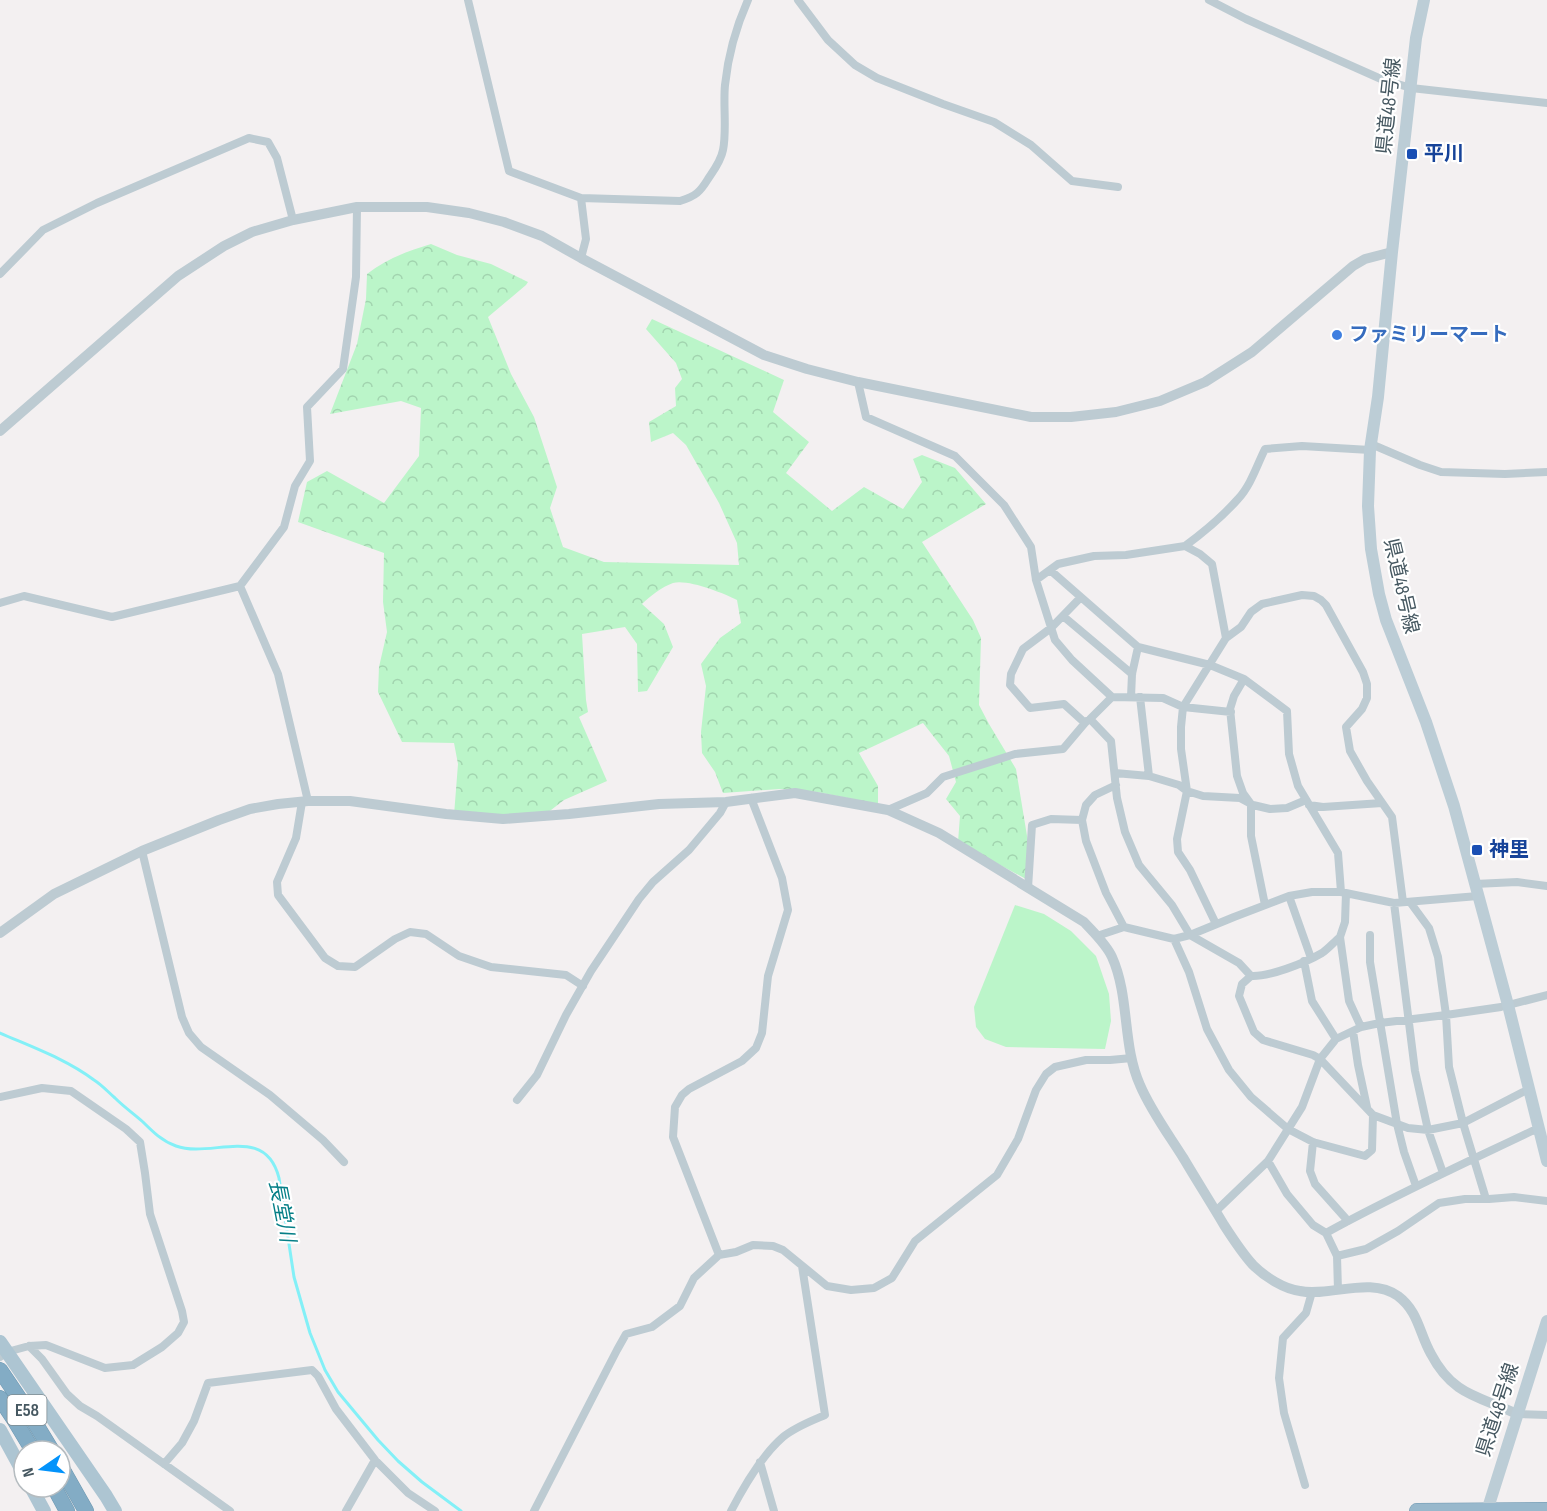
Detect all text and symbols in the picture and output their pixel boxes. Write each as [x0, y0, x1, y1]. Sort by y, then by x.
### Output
street label: 県道48号線 [1372, 56, 1406, 156]
place label: 平川 [1424, 142, 1464, 166]
marker: 平川 [1405, 147, 1419, 161]
place label: ファミリーマート [1349, 323, 1509, 347]
marker: ファミリーマート [1330, 328, 1344, 342]
street label: 県道48号線 [1378, 536, 1424, 636]
place label: 神里 [1489, 838, 1529, 862]
marker: 神里 [1470, 843, 1484, 857]
water label: 長堂川 [264, 1178, 301, 1246]
street label: 県道48号線 [1472, 1360, 1524, 1460]
road number: E58 [8, 1395, 46, 1425]
north arrow [12, 1439, 72, 1499]
text: N [19, 1466, 39, 1479]

